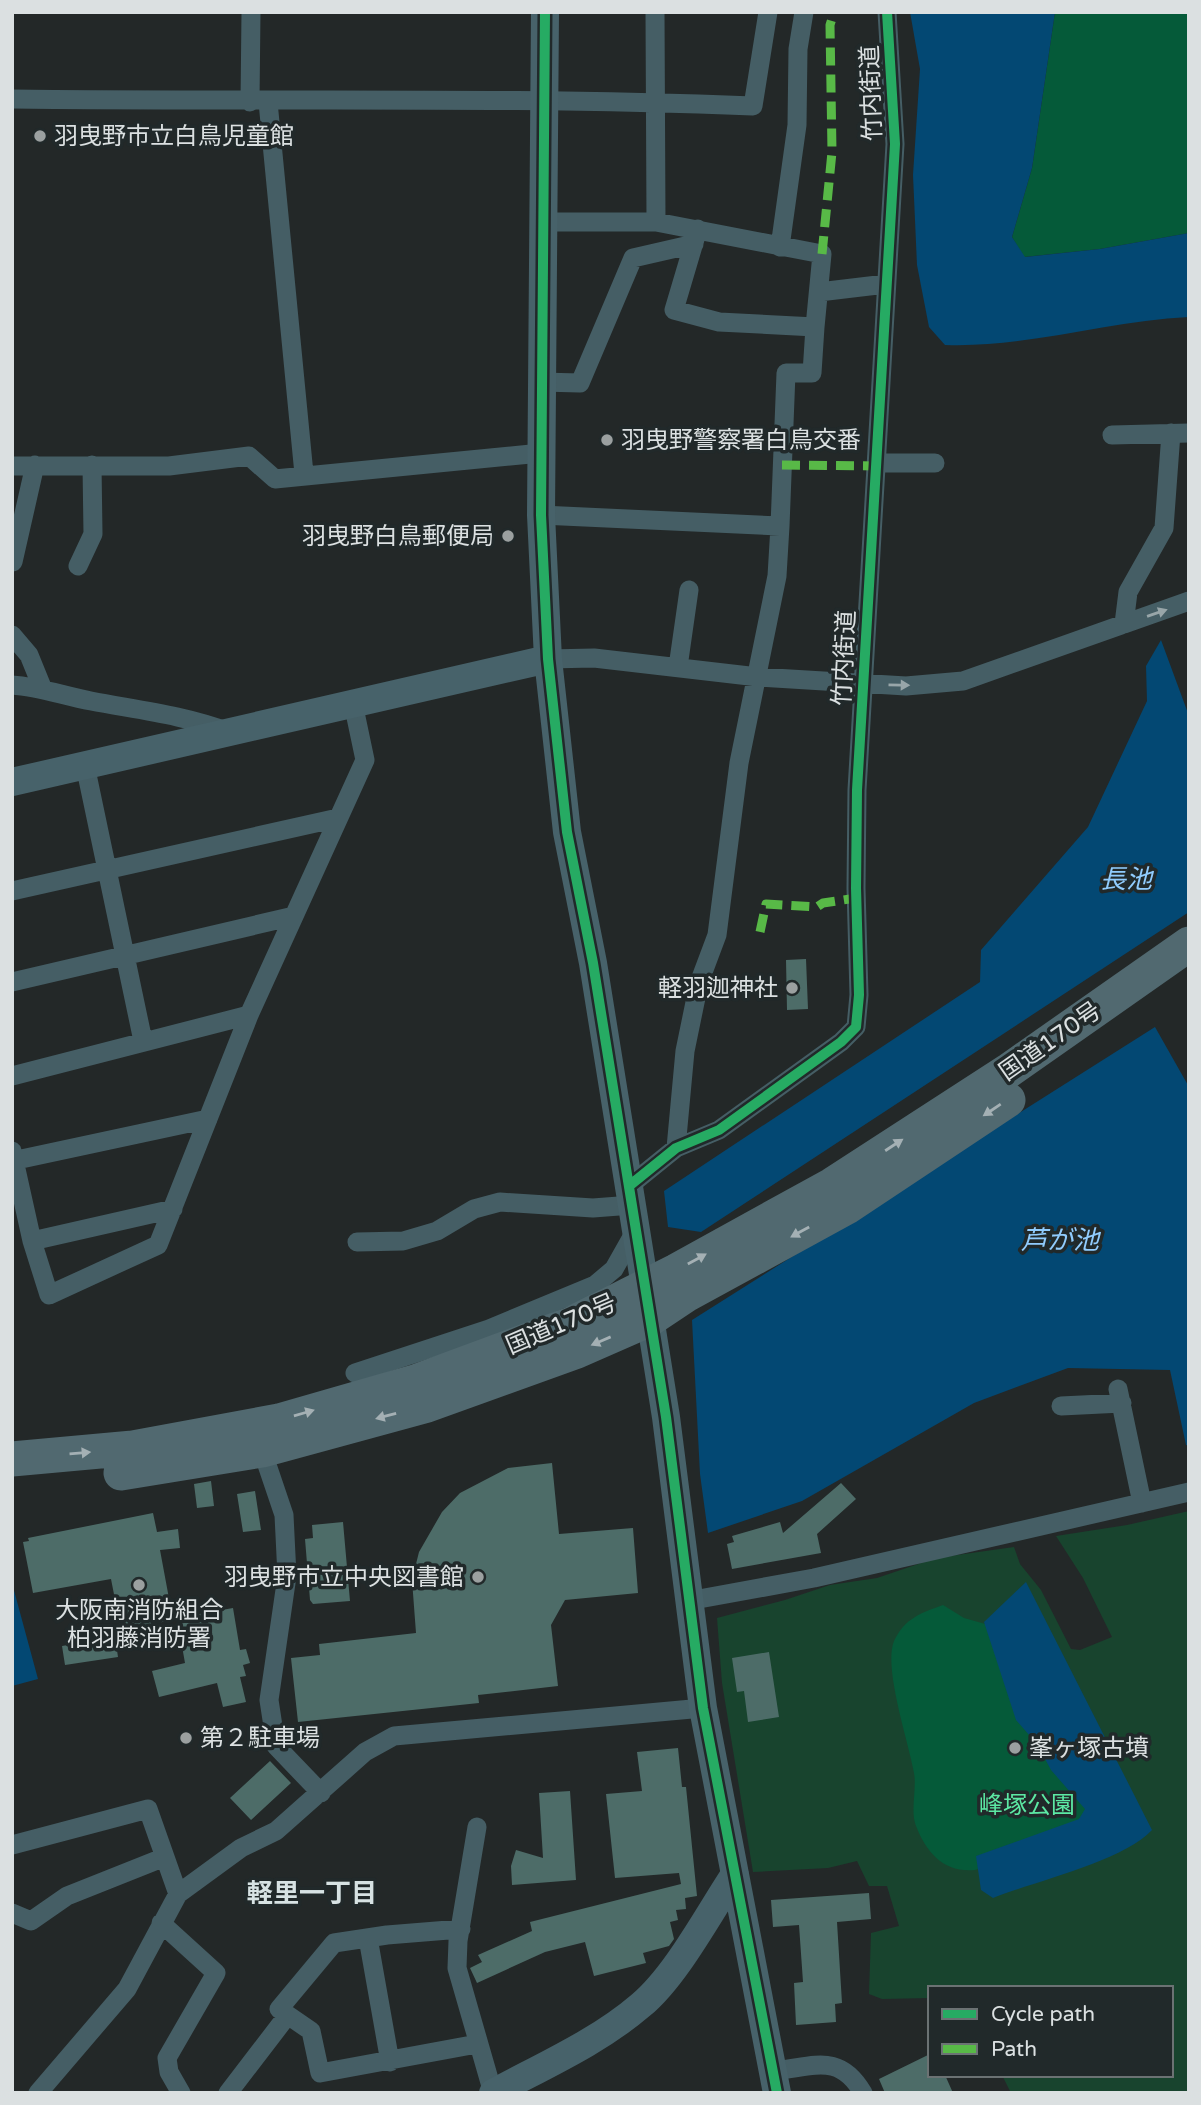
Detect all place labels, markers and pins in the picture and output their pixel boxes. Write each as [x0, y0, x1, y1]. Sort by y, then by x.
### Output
place label: 羽曳野市立白鳥児童館 [54, 122, 294, 151]
marker: 羽曳野市立白鳥児童館 [32, 128, 48, 144]
place label: 羽曳野警察署白鳥交番 [621, 426, 861, 455]
marker: 羽曳野警察署白鳥交番 [599, 432, 615, 448]
place label: 羽曳野白鳥郵便局 [302, 522, 494, 551]
marker: 羽曳野白鳥郵便局 [500, 528, 516, 544]
place label: 軽羽迦神社 [658, 974, 778, 1003]
marker: 軽羽迦神社 [784, 980, 800, 996]
place label: 羽曳野市立中央図書館 [224, 1563, 464, 1592]
marker: 羽曳野市立中央図書館 [470, 1569, 486, 1585]
marker: 大阪南消防組合 柏羽藤消防署 [131, 1577, 147, 1593]
place label: 大阪南消防組合 柏羽藤消防署 [55, 1596, 223, 1653]
place label: 第２駐車場 [200, 1724, 320, 1753]
marker: 第２駐車場 [178, 1730, 194, 1746]
place label: 峯ヶ塚古墳 [1029, 1734, 1149, 1763]
marker: 峯ヶ塚古墳 [1007, 1740, 1023, 1756]

